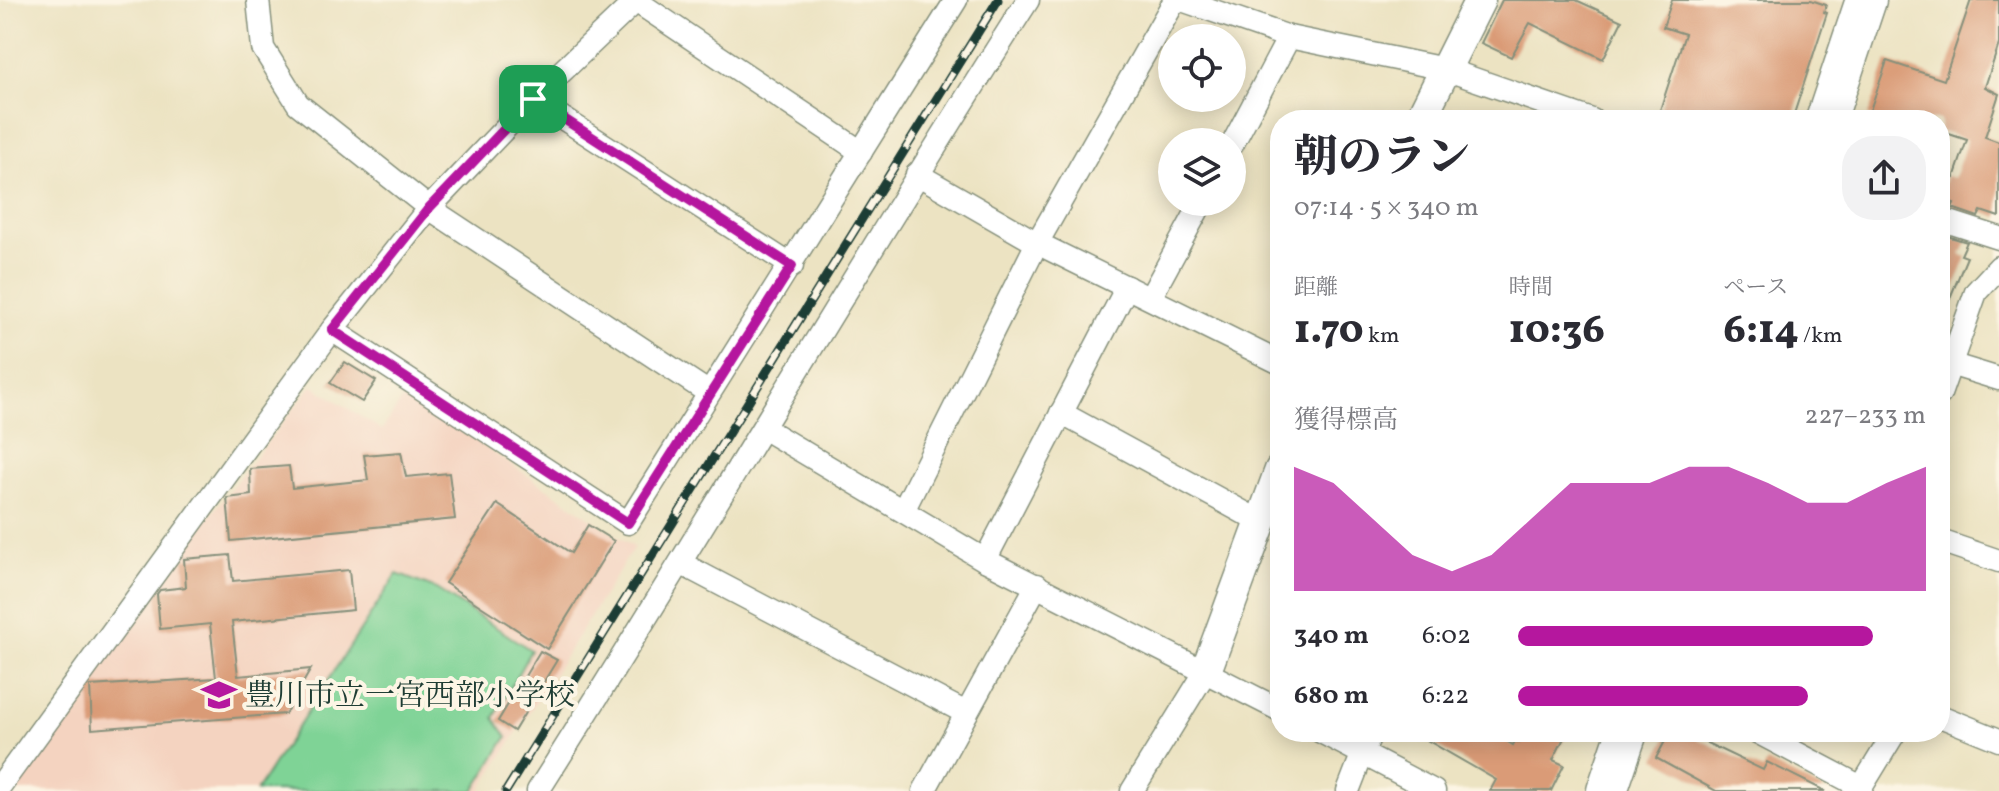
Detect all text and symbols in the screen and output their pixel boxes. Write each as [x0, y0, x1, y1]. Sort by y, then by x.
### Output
map controls [1158, 24, 1246, 216]
button: locate [1158, 24, 1246, 112]
pin [499, 65, 567, 133]
icon: arrive [511, 77, 555, 121]
button: layers [1158, 128, 1246, 216]
text: 朝のラン [1294, 129, 1470, 190]
button: share [1842, 136, 1926, 220]
text: 07:14 · 5 × 340 m [1294, 190, 1479, 226]
text: 距離 [1294, 273, 1338, 304]
text: 時間 [1509, 273, 1553, 304]
text: ペース [1723, 273, 1788, 304]
text: 1.70 [1294, 304, 1364, 360]
text: 10:36 [1509, 304, 1605, 360]
text: 6:14 [1723, 304, 1799, 360]
text: km [1364, 321, 1400, 352]
text: /km [1799, 321, 1843, 352]
text: 227–233 m [1805, 398, 1926, 434]
text: 獲得標高 [1294, 403, 1398, 439]
text: 340 m [1294, 618, 1369, 654]
text: 6:02 [1422, 618, 1471, 654]
school or university icon: 豊川市立一宮西部小学校 [200, 676, 238, 714]
place label: 豊川市立一宮西部小学校 [245, 676, 575, 718]
text: 680 m [1294, 678, 1369, 714]
text: 6:22 [1422, 678, 1469, 714]

